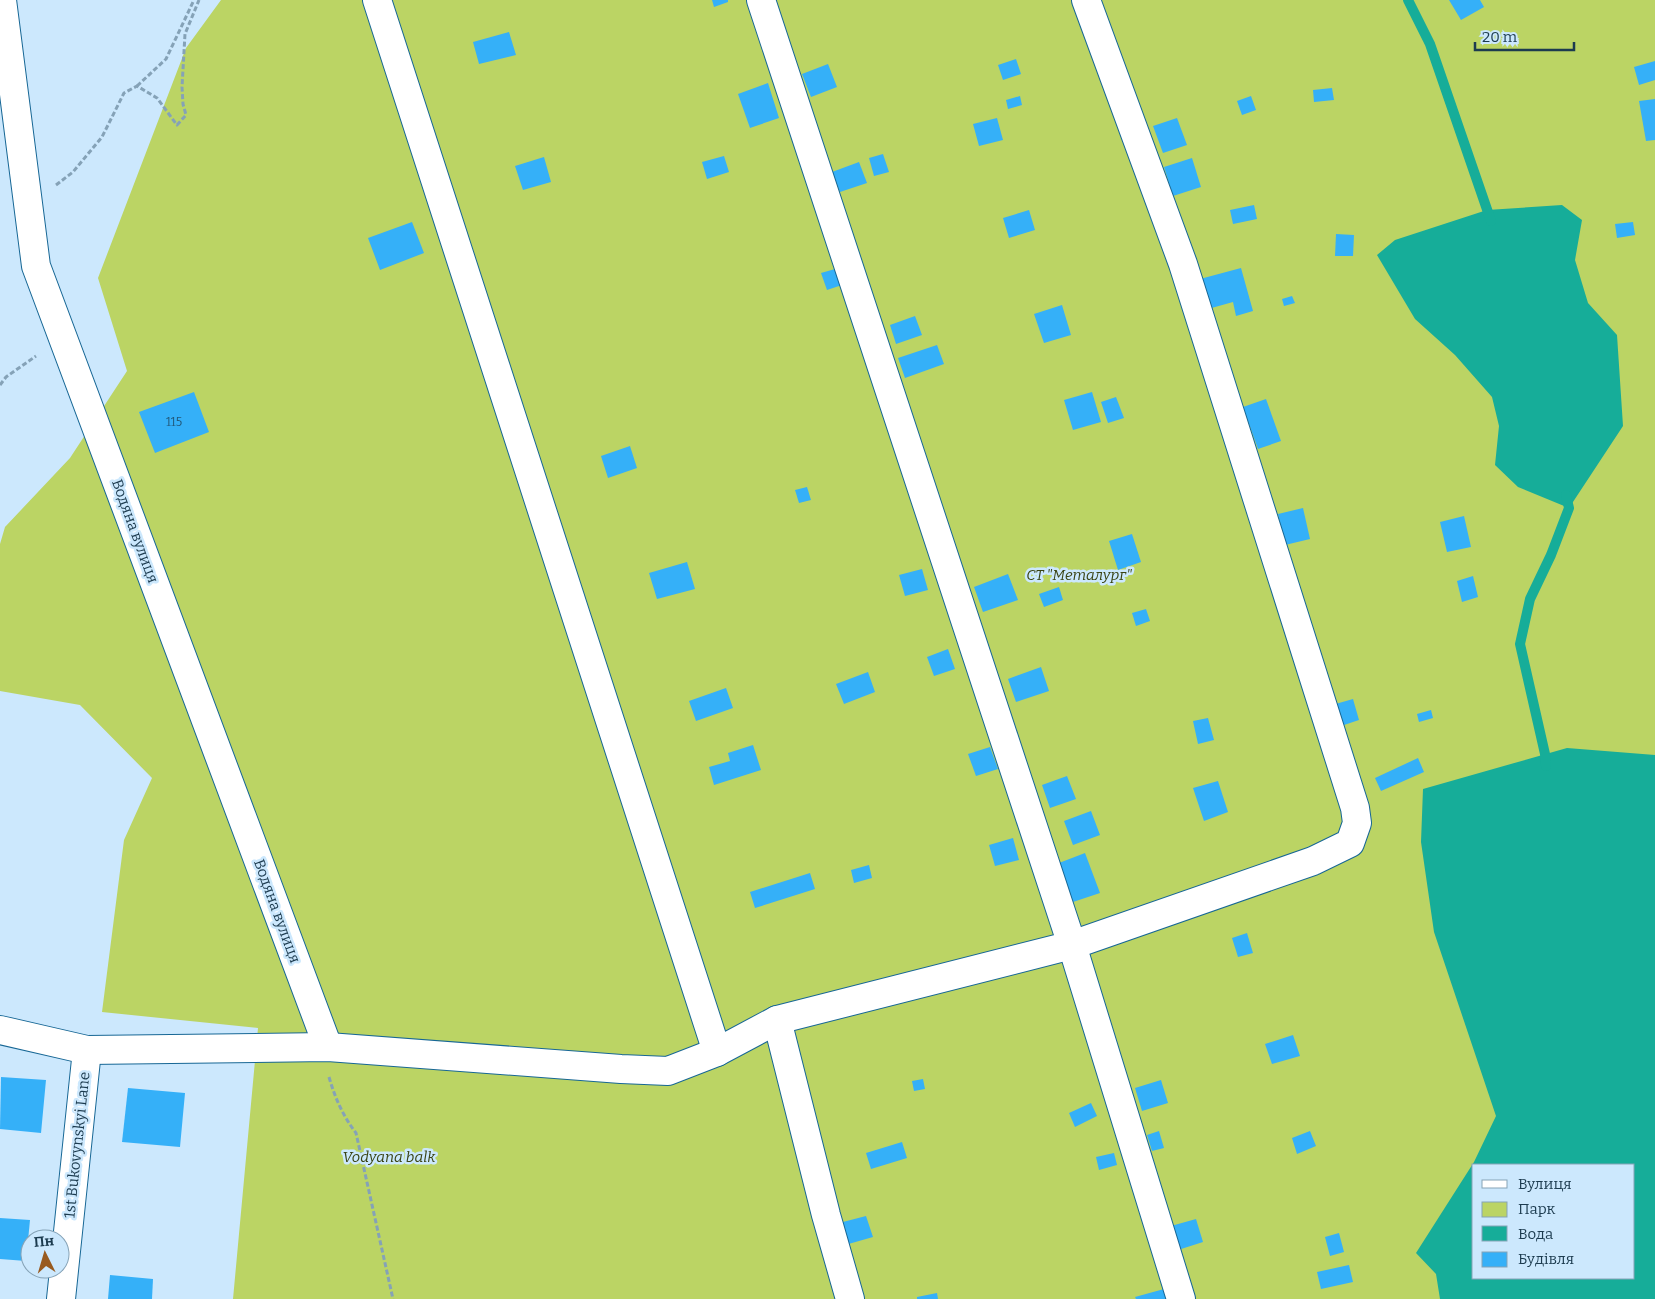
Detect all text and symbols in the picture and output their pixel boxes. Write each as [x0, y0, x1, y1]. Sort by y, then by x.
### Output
scale bar [1475, 20, 1574, 52]
text: 20 m [1482, 28, 1518, 46]
house number: 115 [166, 415, 182, 429]
street label: Водяна вулиця [108, 477, 162, 585]
park label: СТ "Металург" [1026, 566, 1132, 584]
street label: Водяна вулиця [250, 857, 304, 965]
street label: 1st Bukovynskyi Lane [60, 1071, 94, 1219]
park label: Vodyana balk [343, 1148, 436, 1166]
legend [1472, 1164, 1635, 1279]
text: Вулиця [1518, 1175, 1572, 1193]
text: Парк [1518, 1200, 1556, 1218]
text: Вода [1518, 1225, 1553, 1243]
north arrow [20, 1229, 70, 1279]
text: Пн [33, 1232, 55, 1251]
text: Будівля [1518, 1250, 1574, 1268]

